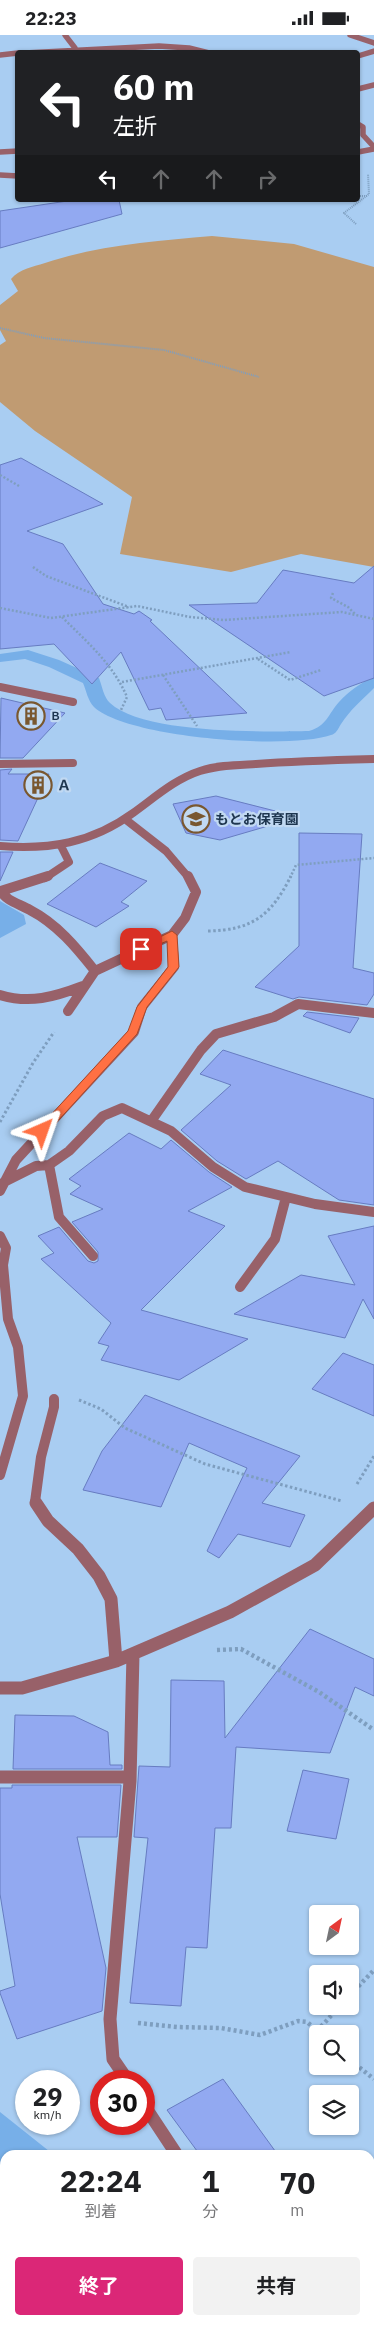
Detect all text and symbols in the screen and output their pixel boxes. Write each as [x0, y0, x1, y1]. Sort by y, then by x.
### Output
text: 22:23 [25, 6, 77, 30]
text: 60 m [113, 64, 195, 110]
icon: left [30, 70, 95, 135]
text: 左折 [113, 111, 157, 140]
icon: left [94, 165, 122, 193]
icon: ahead [147, 165, 175, 193]
icon: ahead [200, 165, 228, 193]
icon: right [253, 165, 281, 193]
building icon: Ｂ [16, 701, 46, 731]
place label: Ｂ [50, 709, 61, 723]
building icon: Ａ [23, 770, 53, 800]
place label: Ａ [57, 776, 71, 794]
school or university icon: もとお保育園 [181, 804, 211, 834]
place label: もとお保育園 [215, 810, 299, 828]
pin [120, 928, 162, 970]
icon: arrive [127, 935, 155, 963]
position arrow [15, 1104, 67, 1156]
north arrow [309, 1905, 359, 1955]
map controls [309, 1905, 359, 2135]
button: sound [309, 1965, 359, 2015]
button: search [309, 2025, 359, 2075]
speed limit sign: 30 [90, 2070, 155, 2135]
text: 29 [32, 2080, 63, 2113]
button: layers [309, 2085, 359, 2135]
text: km/h [33, 2107, 62, 2122]
text: 22:24 [60, 2161, 142, 2200]
text: 1 [201, 2161, 219, 2200]
text: 70 [279, 2163, 315, 2202]
text: m [290, 2200, 304, 2220]
text: 到着 [85, 2201, 117, 2221]
text: 分 [202, 2201, 218, 2221]
button: 終了 [15, 2257, 183, 2315]
button: 共有 [193, 2257, 360, 2315]

